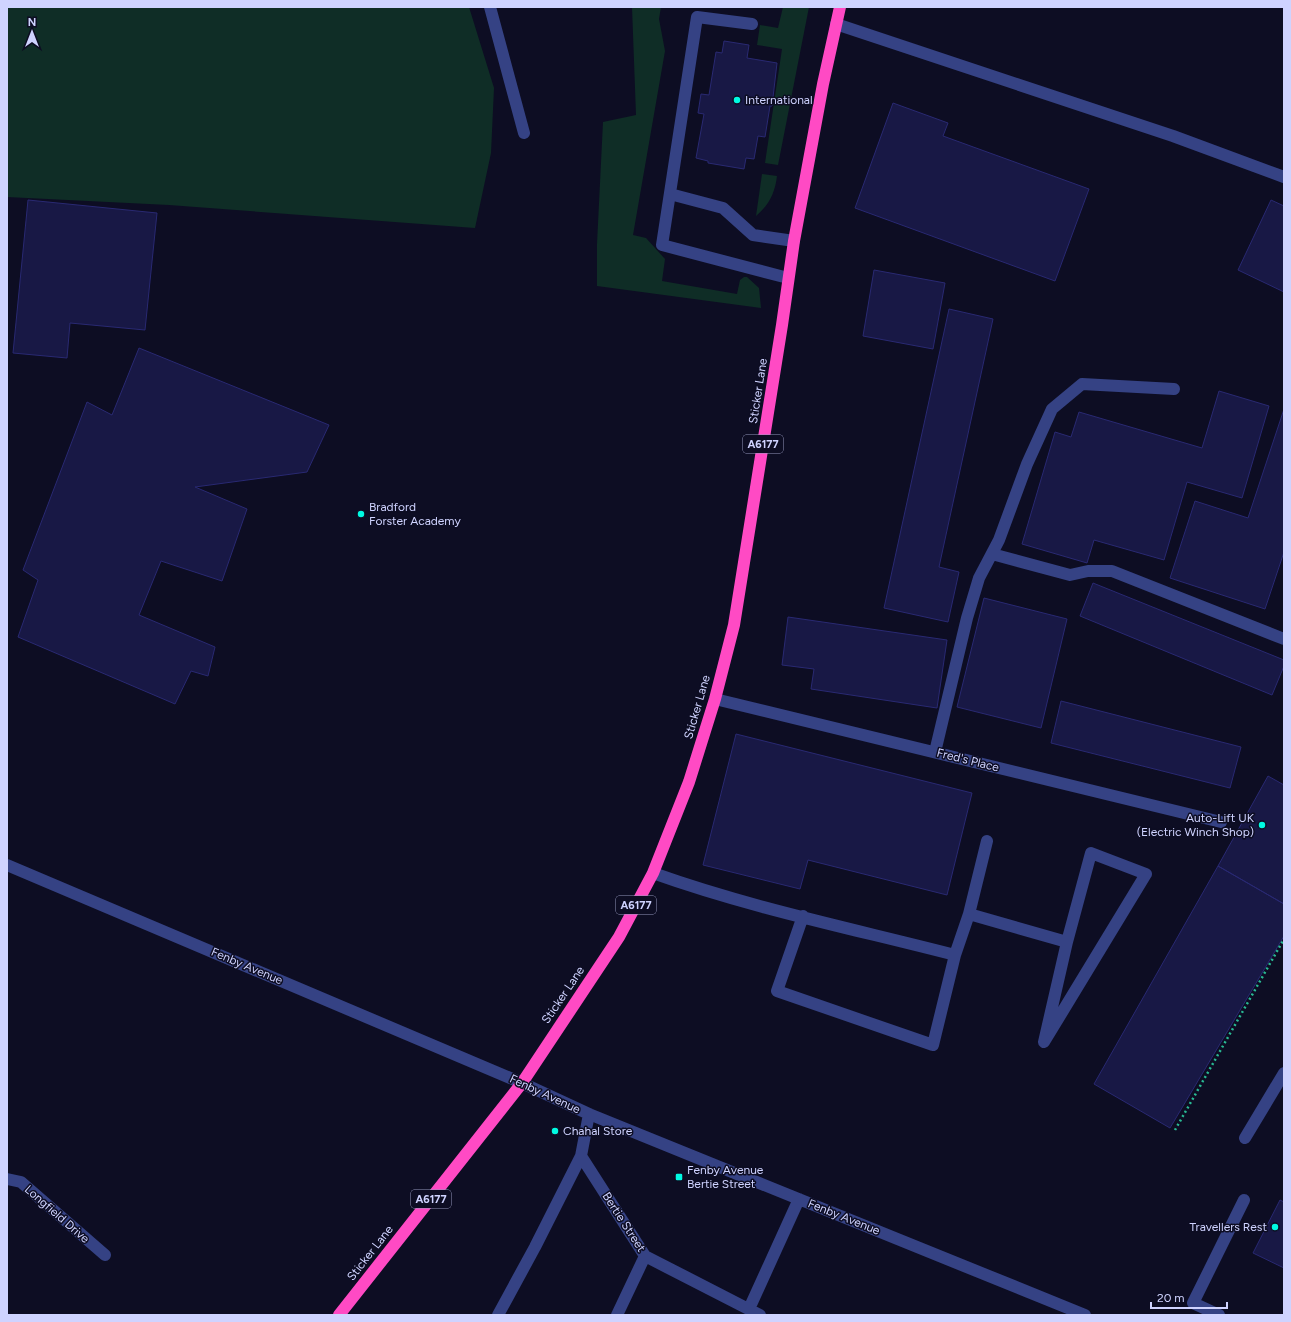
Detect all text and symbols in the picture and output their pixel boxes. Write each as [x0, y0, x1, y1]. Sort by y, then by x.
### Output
north arrow [12, 12, 52, 52]
text: N [28, 16, 36, 29]
place label: International [745, 93, 813, 107]
marker: International [732, 95, 742, 105]
street label: Sticker Lane [746, 357, 770, 425]
road number: A6177 [743, 435, 783, 453]
place label: Bradford Forster Academy [369, 500, 461, 528]
marker: Bradford Forster Academy [356, 509, 366, 519]
street label: Sticker Lane [681, 673, 713, 741]
street label: Fred's Place [935, 745, 1001, 775]
place label: Auto-Lift UK (Electric Winch Shop) [1137, 811, 1255, 839]
marker: Auto-Lift UK (Electric Winch Shop) [1257, 820, 1267, 830]
road number: A6177 [616, 896, 656, 914]
street label: Fenby Avenue [209, 945, 285, 988]
street label: Sticker Lane [539, 963, 588, 1026]
street label: Fenby Avenue [507, 1072, 583, 1117]
place label: Chahal Store [563, 1124, 633, 1138]
marker: Chahal Store [550, 1126, 560, 1136]
place label: Fenby Avenue Bertie Street [687, 1163, 764, 1191]
marker: Fenby Avenue Bertie Street [674, 1172, 684, 1182]
street label: Longfield Drive [22, 1182, 93, 1246]
road number: A6177 [411, 1190, 451, 1208]
street label: Bertie Street [600, 1190, 649, 1255]
street label: Fenby Avenue [806, 1196, 882, 1238]
place label: Travellers Rest [1190, 1220, 1267, 1234]
street label: Sticker Lane [344, 1222, 396, 1283]
marker: Travellers Rest [1270, 1222, 1280, 1232]
scale bar [1151, 1284, 1227, 1310]
text: 20 m [1157, 1291, 1185, 1305]

